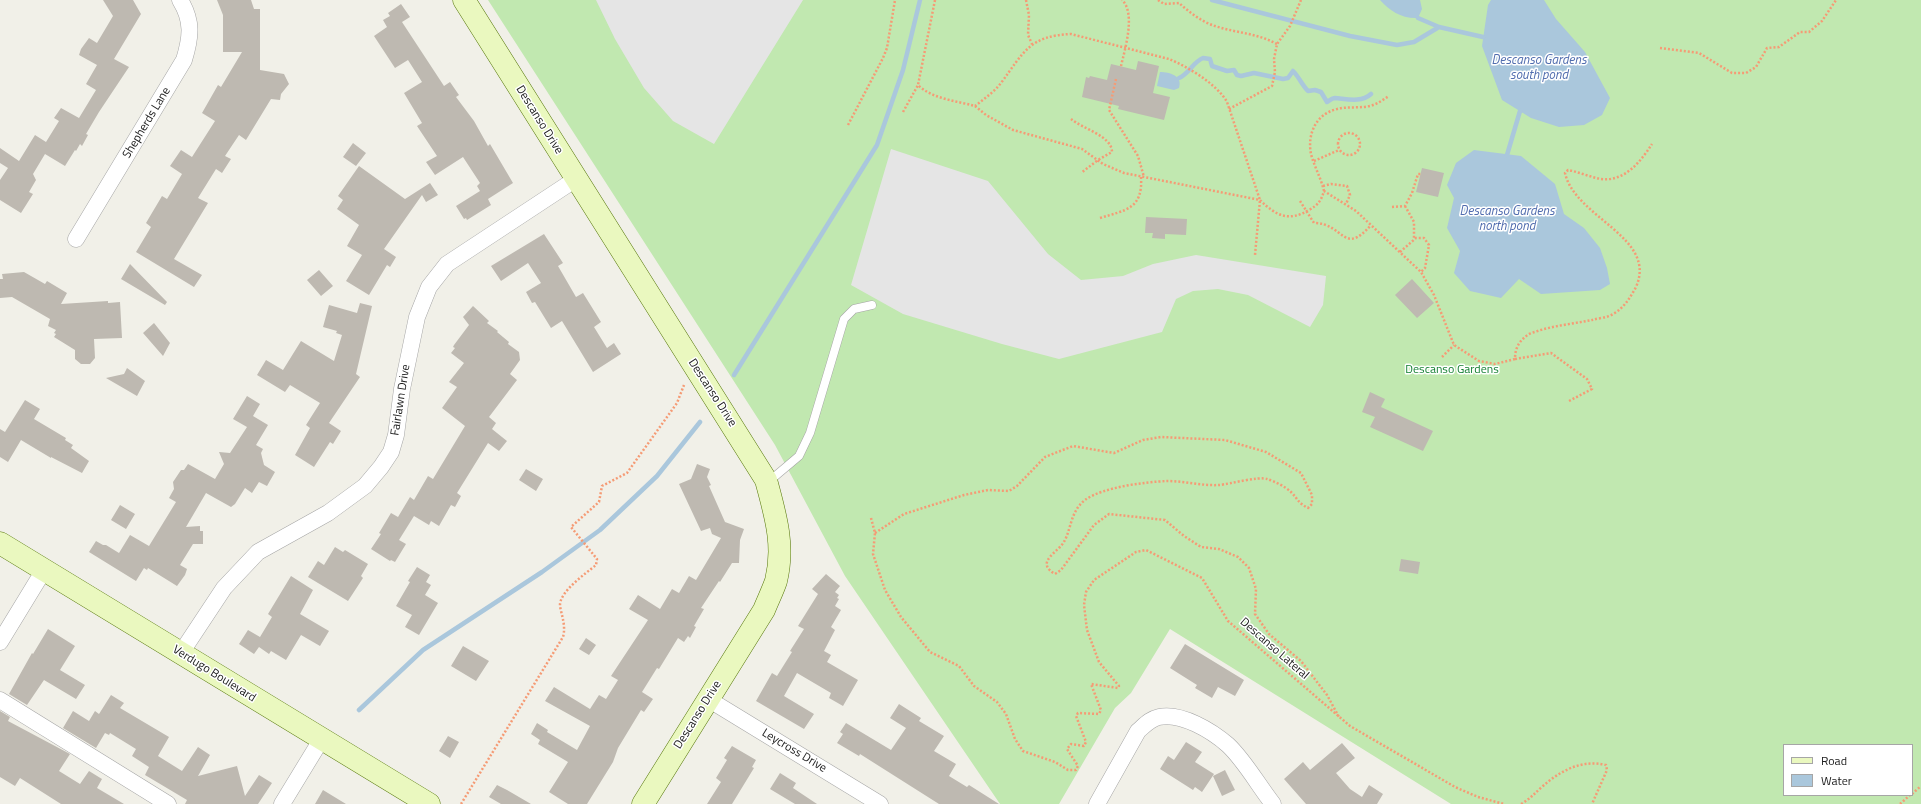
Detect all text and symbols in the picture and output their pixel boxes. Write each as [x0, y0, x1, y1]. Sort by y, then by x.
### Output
water label: Descanso Gardens south pond [1492, 53, 1586, 84]
street label: Descanso Drive [512, 83, 566, 157]
street label: Shepherds Lane [120, 85, 174, 161]
water label: Descanso Gardens north pond [1460, 204, 1554, 235]
street label: Descanso Drive [685, 356, 739, 430]
street label: Fairlawn Drive [388, 363, 414, 437]
park label: Descanso Gardens [1405, 363, 1499, 377]
street label: Descanso Lateral [1237, 615, 1311, 683]
street label: Verdugo Boulevard [170, 643, 258, 705]
street label: Descanso Drive [671, 678, 725, 752]
street label: Leycross Drive [759, 726, 829, 776]
legend [1783, 744, 1913, 796]
text: Road [1821, 751, 1847, 770]
text: Water [1821, 771, 1852, 790]

